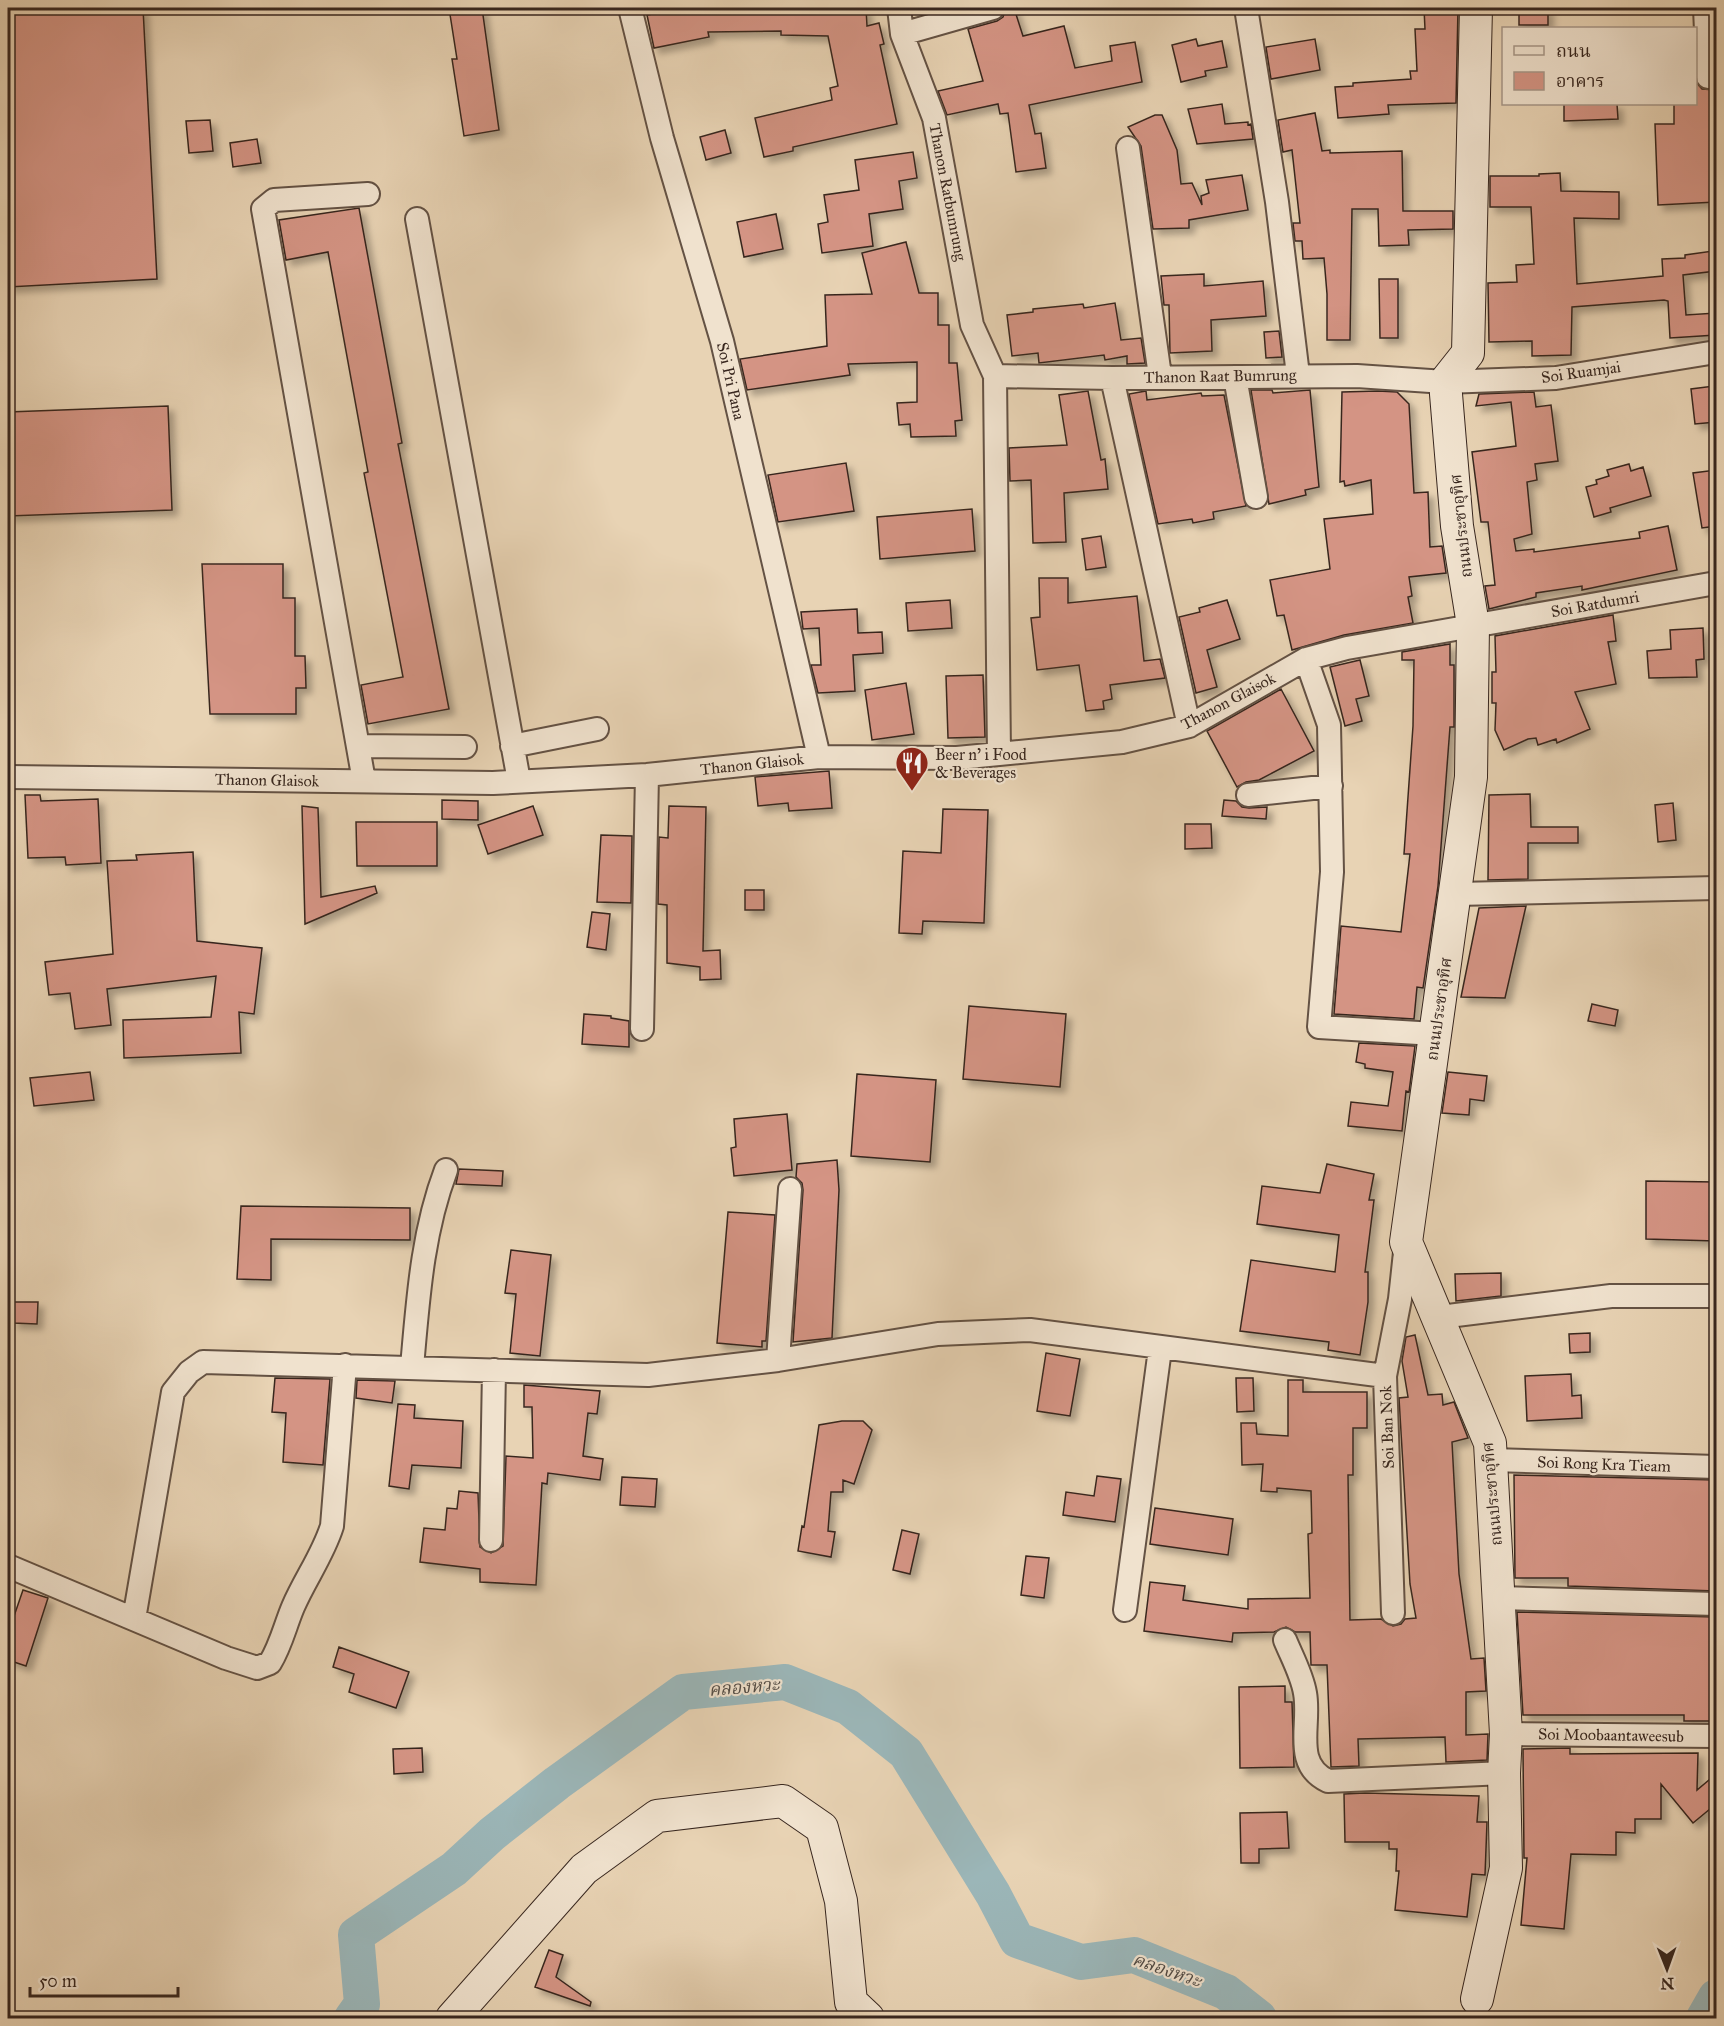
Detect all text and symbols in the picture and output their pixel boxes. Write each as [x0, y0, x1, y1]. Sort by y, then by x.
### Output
legend [1502, 27, 1697, 105]
text: ถนน [1556, 40, 1591, 62]
text: อาคาร [1556, 70, 1605, 92]
street label: Thanon Ratbumrung [924, 122, 971, 263]
street label: Soi Pri Pana [713, 340, 749, 422]
street label: Soi Ruamjai [1540, 357, 1623, 387]
street label: Thanon Raat Bumrung [1143, 365, 1297, 388]
street label: ถนนประชาอุทิศ [1446, 473, 1478, 579]
street label: Soi Ratdumri [1549, 587, 1641, 621]
street label: Thanon Glaisok [1178, 668, 1279, 734]
restaurant icon: Beer n' i Food & Beverages [894, 745, 930, 792]
place label: Beer n' i Food & Beverages [935, 745, 1027, 783]
street label: Thanon Glaisok [699, 749, 805, 779]
street label: Thanon Glaisok [215, 770, 320, 790]
street label: ถนนประชาอุทิศ [1422, 956, 1458, 1062]
street label: Soi Ban Nok [1376, 1384, 1398, 1469]
street label: ถนนประชาอุทิศ [1478, 1441, 1508, 1547]
street label: Soi Rong Kra Tieam [1537, 1452, 1672, 1477]
water label: คลองหวะ [708, 1673, 782, 1701]
street label: Soi Moobaantaweesub [1538, 1724, 1684, 1746]
north arrow [1637, 1939, 1697, 1999]
water label: คลองหวะ [1130, 1948, 1205, 1992]
scale bar [30, 1960, 178, 1998]
text: 50 m [39, 1970, 77, 1992]
text: N [1660, 1974, 1674, 1993]

